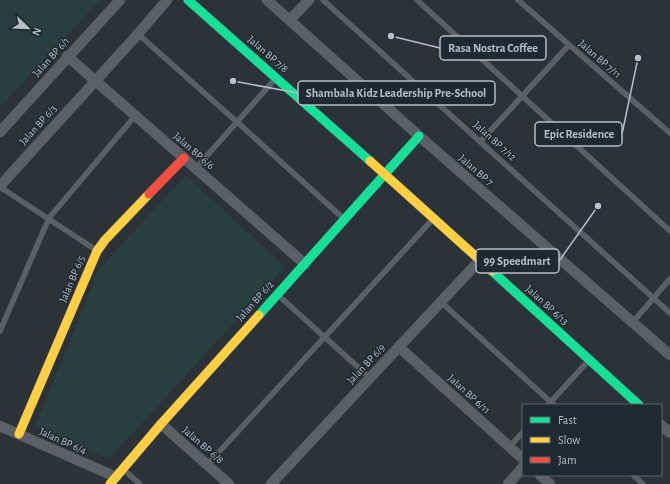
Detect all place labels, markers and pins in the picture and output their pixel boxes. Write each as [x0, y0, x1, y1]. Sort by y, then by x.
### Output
callout: Rasa Nostra Coffee [440, 36, 546, 60]
callout: Shambala Kidz Leadership Pre-School [298, 81, 495, 105]
callout: Epic Residence [535, 122, 622, 146]
callout: 99 Speedmart [476, 249, 559, 273]

